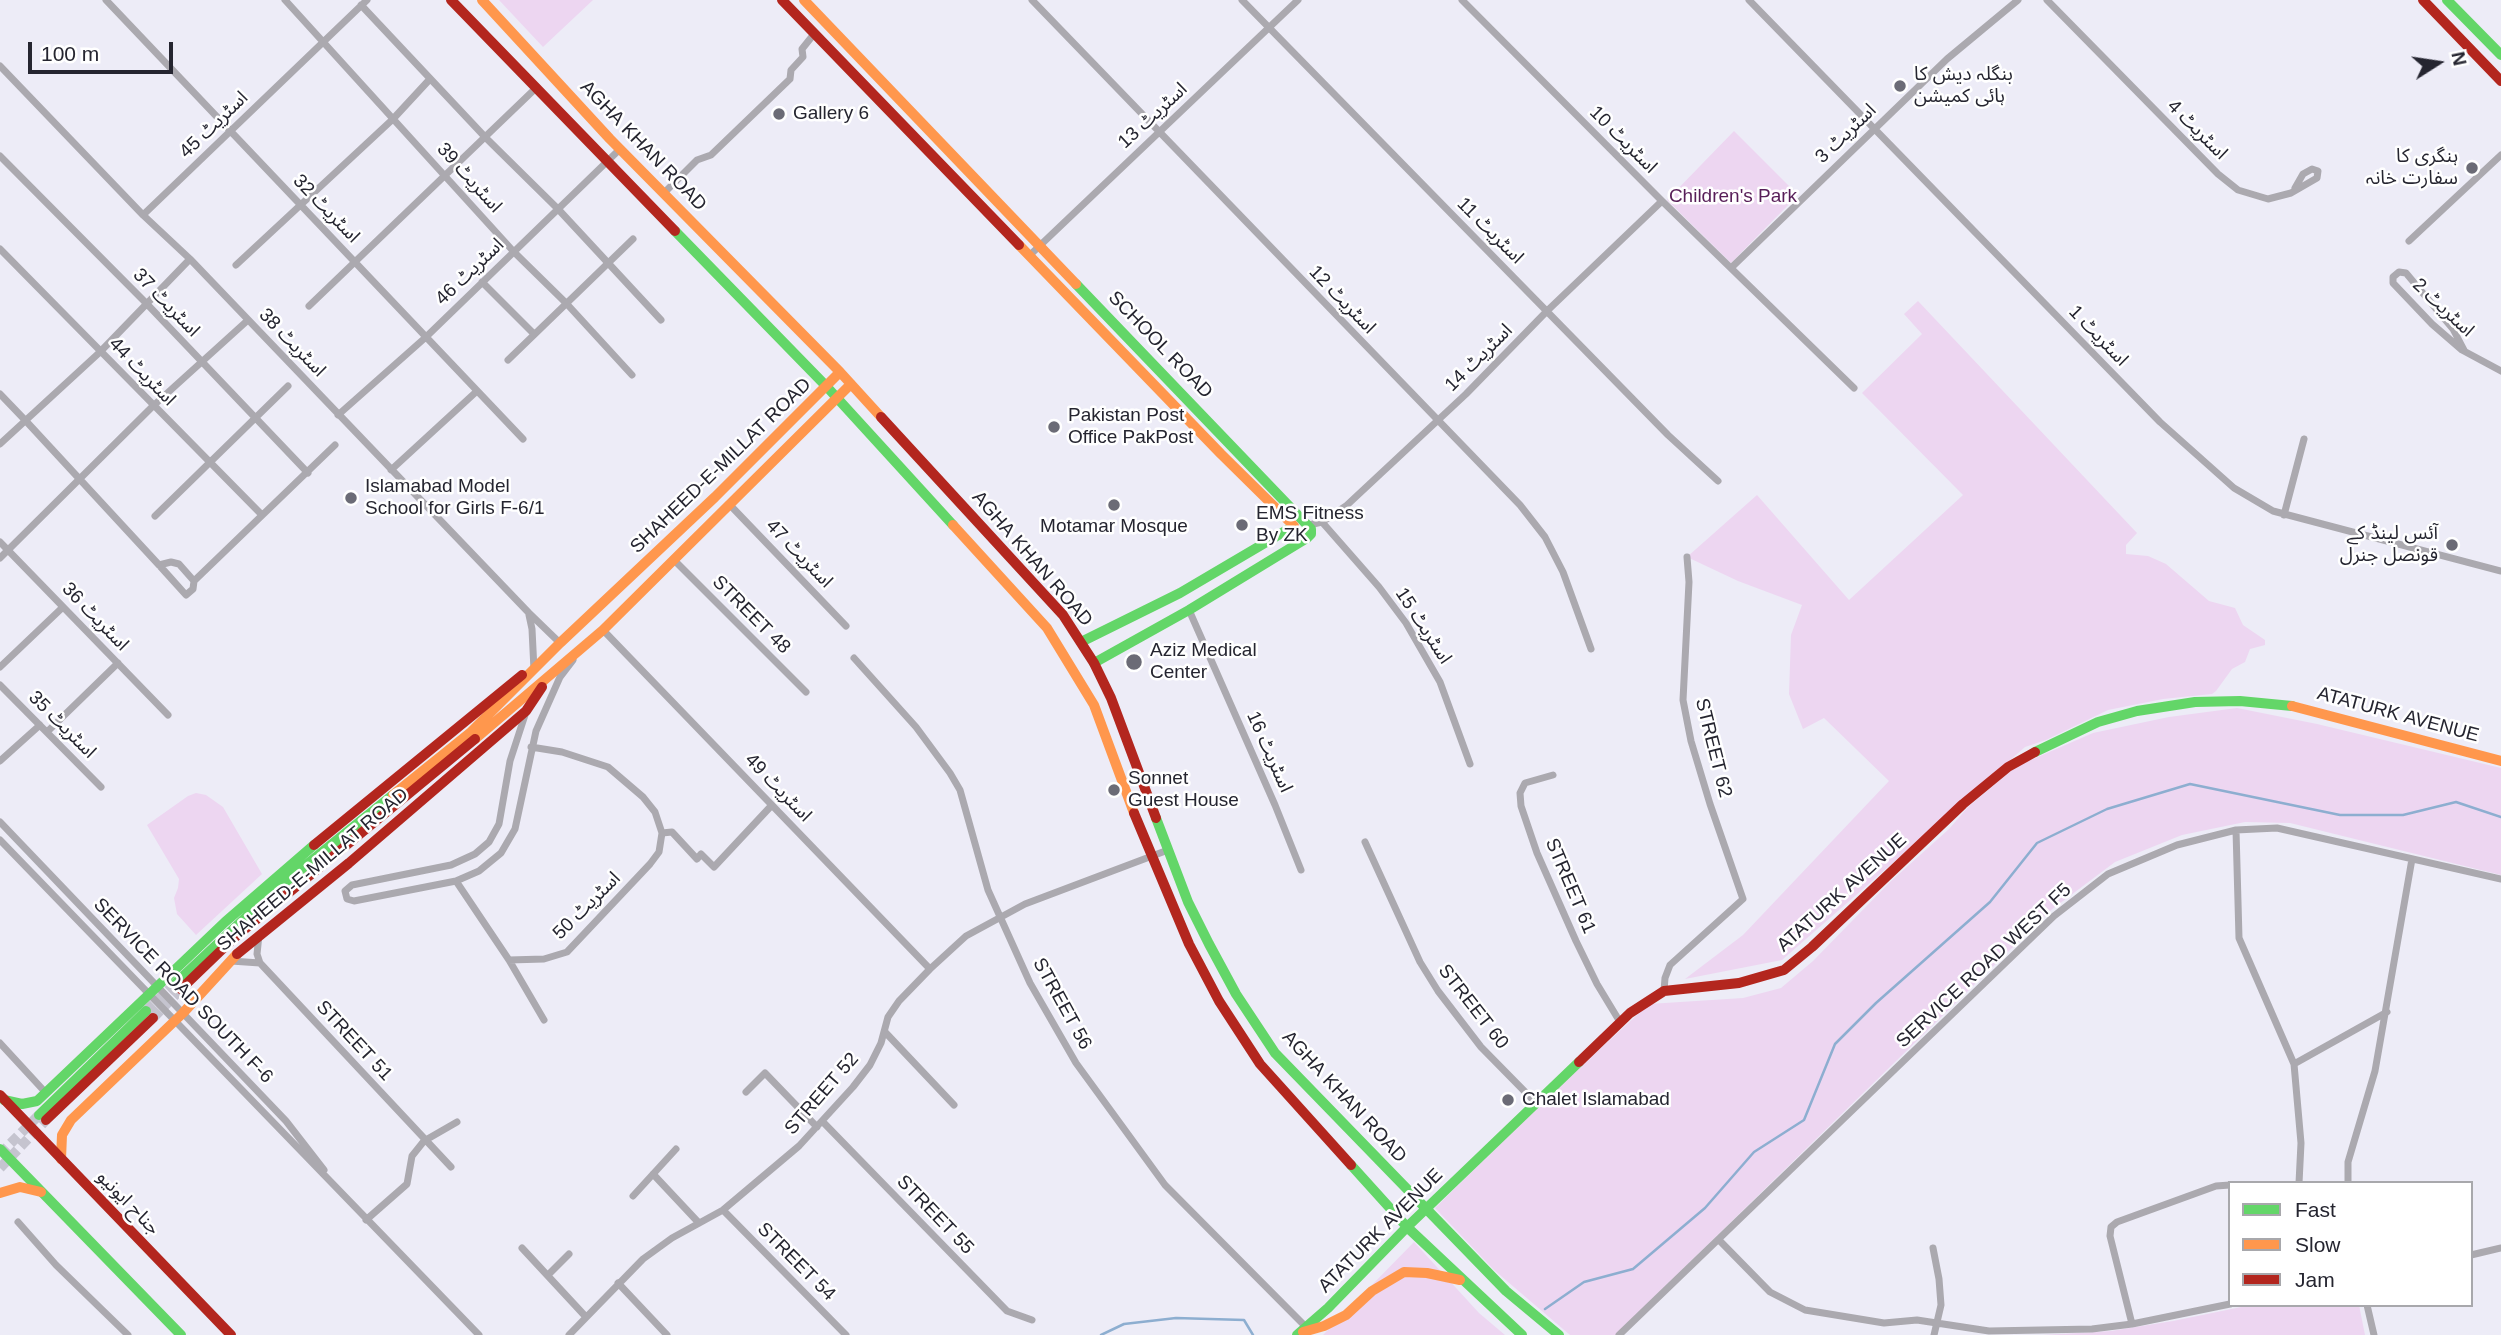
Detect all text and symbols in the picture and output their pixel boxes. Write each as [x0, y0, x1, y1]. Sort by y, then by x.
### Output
scale bar [32, 28, 177, 72]
north arrow [2403, 28, 2473, 98]
text: 100 m [41, 42, 99, 65]
text: N [2447, 50, 2471, 67]
place label: بنگلہ دیش کا ہائی کمیشن [1914, 64, 2013, 108]
street label: AGHA KHAN ROAD [575, 76, 711, 216]
street label: اسٹریٹ 13 [1114, 78, 1192, 154]
marker: بنگلہ دیش کا ہائی کمیشن [1892, 78, 1908, 94]
street label: اسٹریٹ 45 [175, 87, 253, 163]
street label: اسٹریٹ 4 [2162, 95, 2232, 165]
street label: اسٹریٹ 3 [1811, 99, 1881, 169]
street label: اسٹریٹ 10 [1584, 101, 1662, 179]
place label: Gallery 6 [793, 103, 869, 125]
marker: Gallery 6 [771, 106, 787, 122]
street label: اسٹریٹ 39 [432, 138, 506, 218]
place label: ہنگری کا سفارت خانہ [2366, 146, 2458, 190]
marker: ہنگری کا سفارت خانہ [2464, 160, 2480, 176]
street label: اسٹریٹ 32 [288, 170, 364, 248]
park label: Children's Park [1669, 186, 1797, 208]
street label: اسٹریٹ 11 [1452, 193, 1528, 269]
street label: اسٹریٹ 46 [431, 234, 509, 310]
street label: اسٹریٹ 12 [1304, 261, 1380, 339]
street label: اسٹریٹ 37 [128, 264, 204, 342]
street label: اسٹریٹ 2 [2408, 274, 2478, 342]
street label: SCHOOL ROAD [1103, 287, 1217, 403]
street label: اسٹریٹ 1 [2063, 301, 2133, 371]
street label: اسٹریٹ 38 [254, 304, 330, 382]
street label: اسٹریٹ 14 [1440, 319, 1518, 397]
street label: اسٹریٹ 44 [104, 333, 180, 411]
street label: SHAHEED-E-MILLAT ROAD [626, 374, 816, 558]
place label: Pakistan Post Office PakPost [1068, 405, 1193, 449]
marker: Pakistan Post Office PakPost [1046, 419, 1062, 435]
place label: Islamabad Model School for Girls F-6/1 [365, 476, 544, 520]
street label: AGHA KHAN ROAD [967, 487, 1097, 631]
marker: Islamabad Model School for Girls F-6/1 [343, 490, 359, 506]
marker: Motamar Mosque [1106, 497, 1122, 513]
place label: EMS Fitness By ZK [1256, 503, 1364, 547]
street label: اسٹریٹ 47 [761, 515, 837, 593]
place label: Motamar Mosque [1040, 516, 1188, 538]
marker: EMS Fitness By ZK [1234, 517, 1250, 533]
place label: آئس لینڈ کے قونصل جنرل [2340, 523, 2438, 567]
marker: آئس لینڈ کے قونصل جنرل [2444, 537, 2460, 553]
street label: STREET 48 [707, 571, 795, 659]
street label: اسٹریٹ 36 [57, 578, 133, 656]
street label: اسٹریٹ 15 [1390, 584, 1456, 668]
place label: Aziz Medical Center [1150, 640, 1257, 684]
marker: Aziz Medical Center [1124, 652, 1144, 672]
street label: ATATURK AVENUE [2315, 682, 2481, 748]
street label: اسٹریٹ 35 [23, 686, 101, 764]
street label: STREET 62 [1690, 696, 1736, 800]
street label: اسٹریٹ 16 [1241, 708, 1297, 796]
street label: اسٹریٹ 49 [740, 749, 816, 827]
place label: Sonnet Guest House [1128, 768, 1239, 812]
marker: Sonnet Guest House [1106, 782, 1122, 798]
street label: SHAHEED-E-MILLAT ROAD [213, 783, 413, 957]
street label: ATATURK AVENUE [1773, 829, 1911, 957]
street label: STREET 61 [1540, 835, 1600, 937]
street label: اسٹریٹ 50 [548, 867, 626, 945]
street label: SERVICE ROAD WEST F5 [1892, 879, 2076, 1053]
street label: SERVICE ROAD SOUTH F-6 [88, 894, 278, 1088]
street label: STREET 56 [1027, 954, 1097, 1054]
street label: STREET 60 [1433, 960, 1513, 1054]
street label: STREET 51 [311, 996, 397, 1086]
street label: AGHA KHAN ROAD [1277, 1026, 1411, 1168]
street label: STREET 52 [780, 1048, 864, 1140]
place label: Chalet Islamabad [1522, 1089, 1670, 1111]
marker: Chalet Islamabad [1500, 1092, 1516, 1108]
street label: ATATURK AVENUE [1314, 1164, 1448, 1298]
street label: جناح ایونیو [92, 1166, 164, 1240]
street label: STREET 55 [892, 1171, 978, 1259]
legend [2228, 1181, 2473, 1307]
text: Fast [2295, 1198, 2336, 1221]
street label: STREET 54 [752, 1218, 840, 1306]
text: Slow [2295, 1233, 2341, 1256]
text: Jam [2295, 1268, 2335, 1291]

